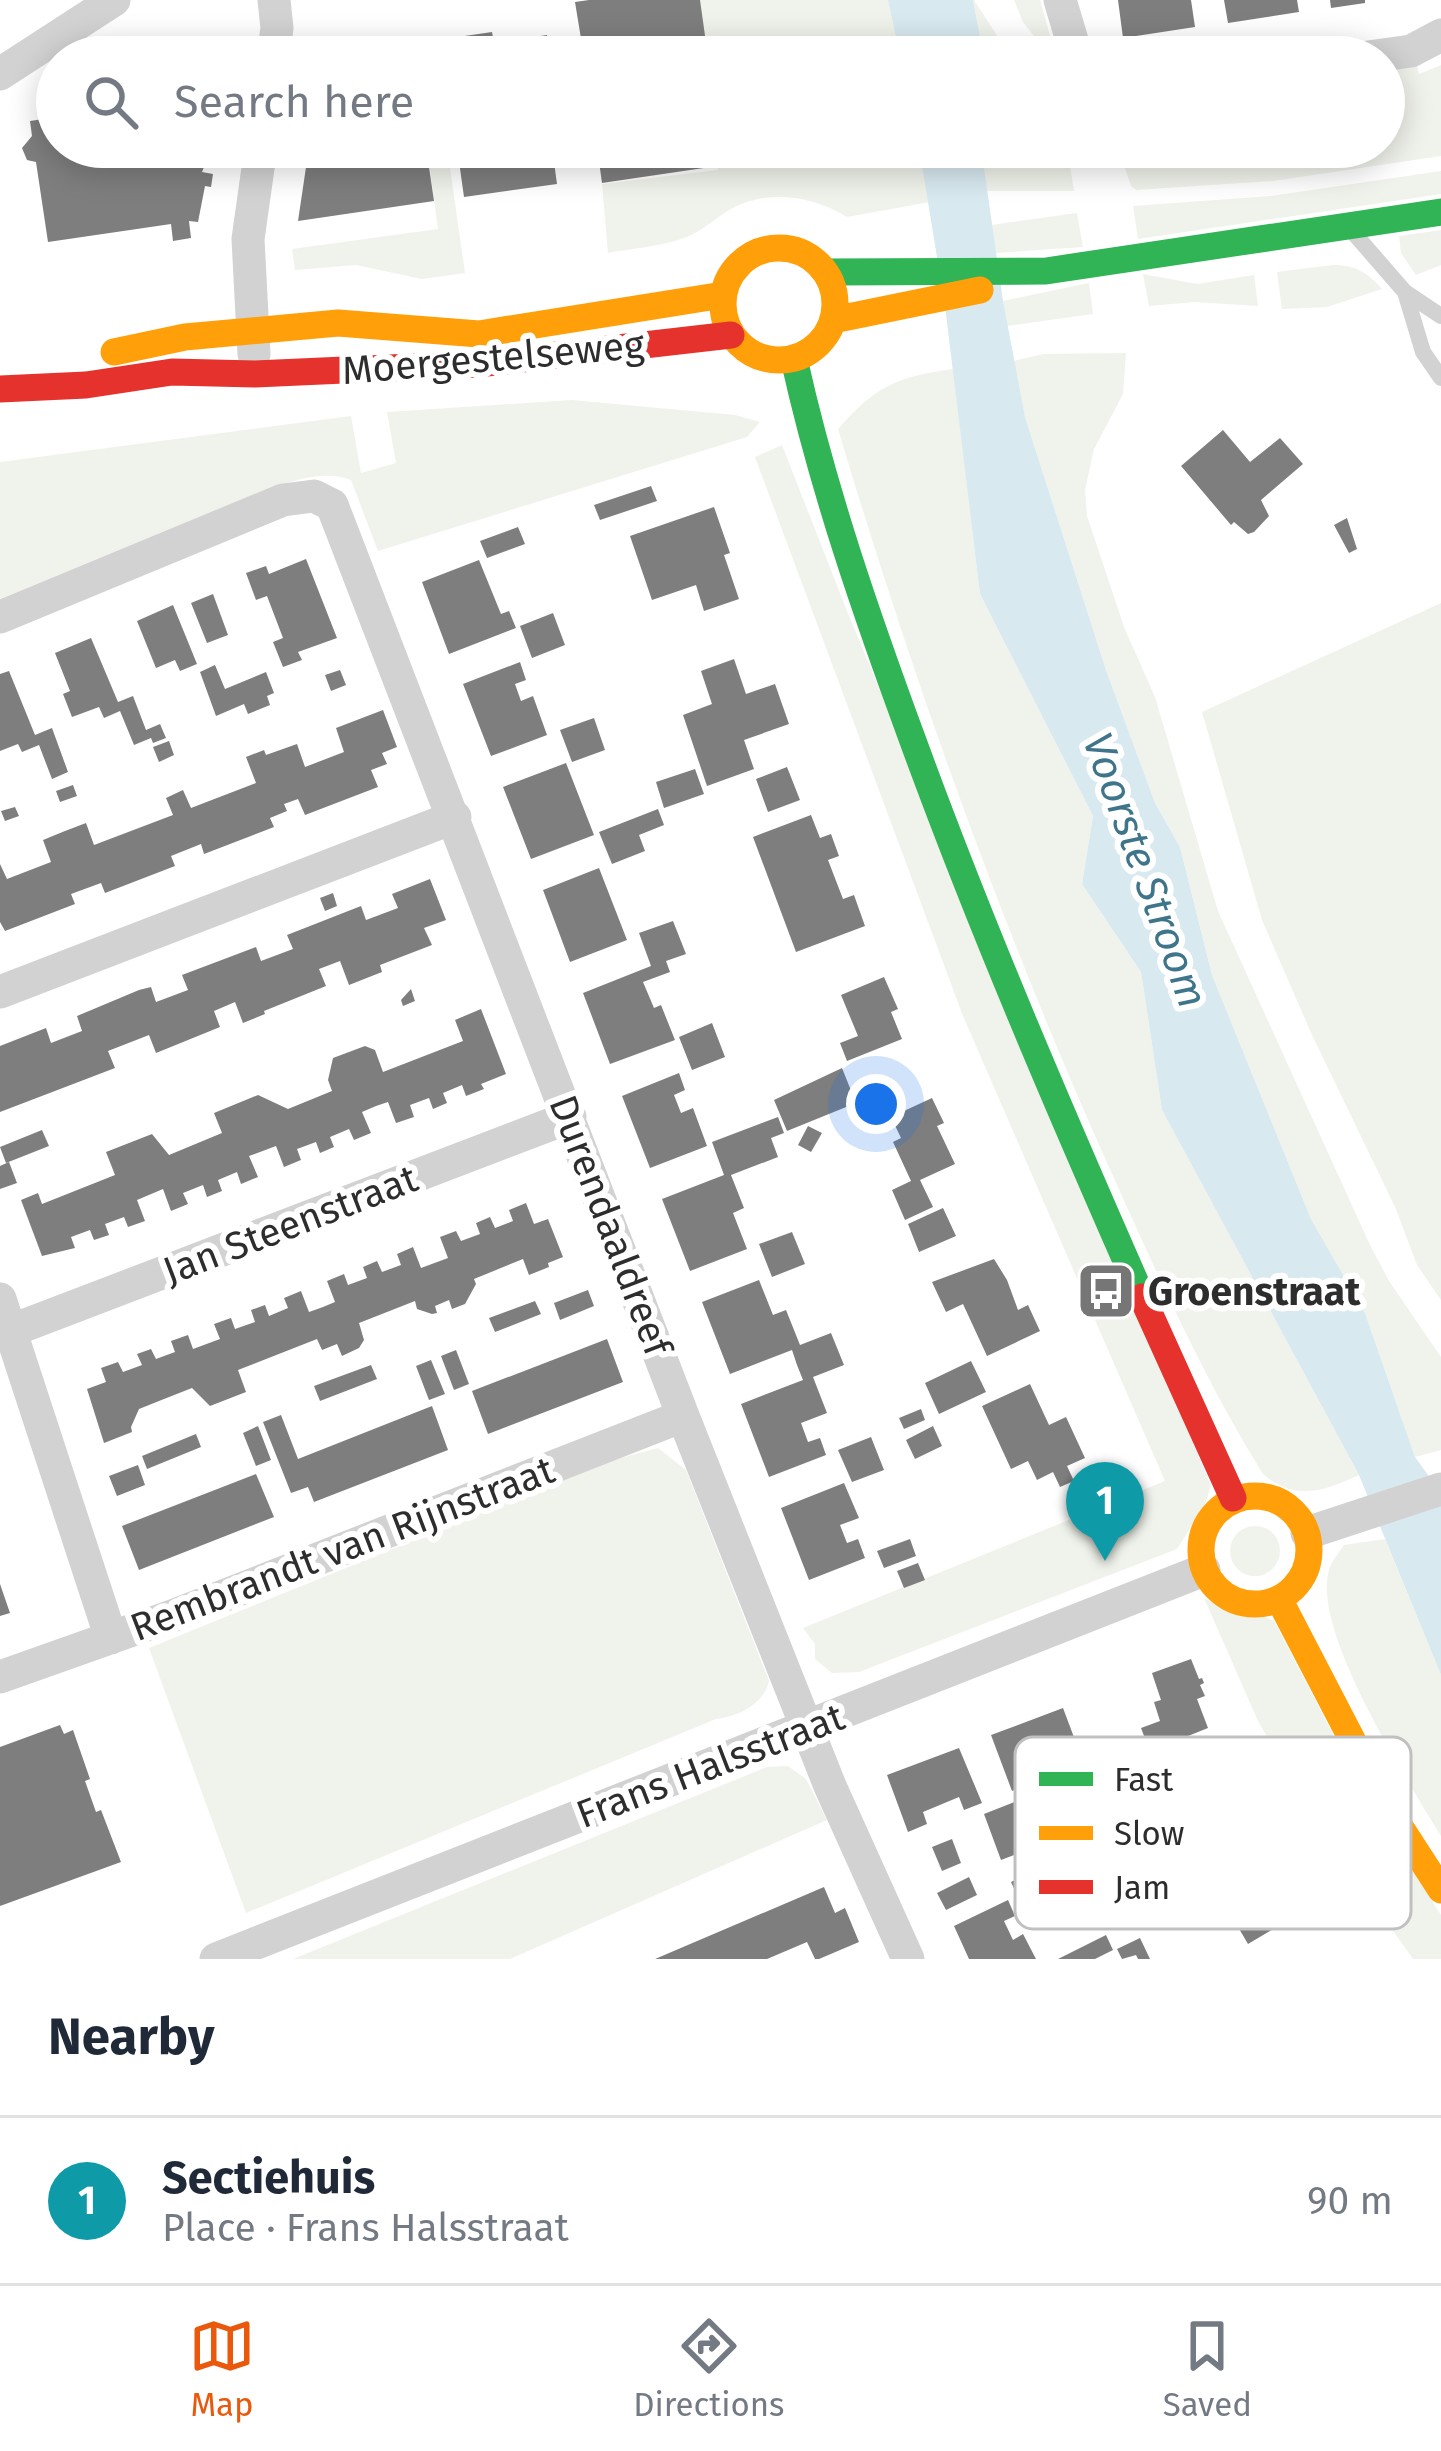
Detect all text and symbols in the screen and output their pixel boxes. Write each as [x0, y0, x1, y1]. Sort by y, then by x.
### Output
search box [36, 36, 1405, 168]
icon: search [78, 69, 144, 135]
text: Search here [174, 75, 414, 129]
street label: Moergestelseweg [340, 322, 647, 394]
water label: Voorste Stroom [1072, 726, 1218, 1014]
your location [846, 1074, 906, 1134]
street label: Durendaaldreef [539, 1089, 682, 1365]
street label: Jan Steenstraat [157, 1155, 425, 1295]
bus stop icon: Groenstraat [1075, 1260, 1137, 1322]
place label: Groenstraat [1148, 1269, 1361, 1315]
street label: Rembrandt van Rijnstraat [124, 1447, 562, 1651]
pin: 1 [1066, 1462, 1144, 1561]
street label: Frans Halsstraat [570, 1693, 852, 1838]
legend [1015, 1737, 1411, 1929]
text: Fast [1114, 1760, 1173, 1800]
text: Slow [1114, 1814, 1184, 1854]
text: Jam [1114, 1868, 1170, 1908]
text: Nearby [48, 2006, 214, 2068]
text: Sectiehuis [162, 2151, 375, 2205]
text: 1 [78, 2178, 96, 2224]
text: 90 m [1307, 2178, 1393, 2224]
text: Place · Frans Halsstraat [162, 2205, 569, 2251]
tab: Map [189, 2313, 255, 2425]
tab: Directions [633, 2313, 785, 2425]
tab: Saved [1163, 2313, 1252, 2425]

